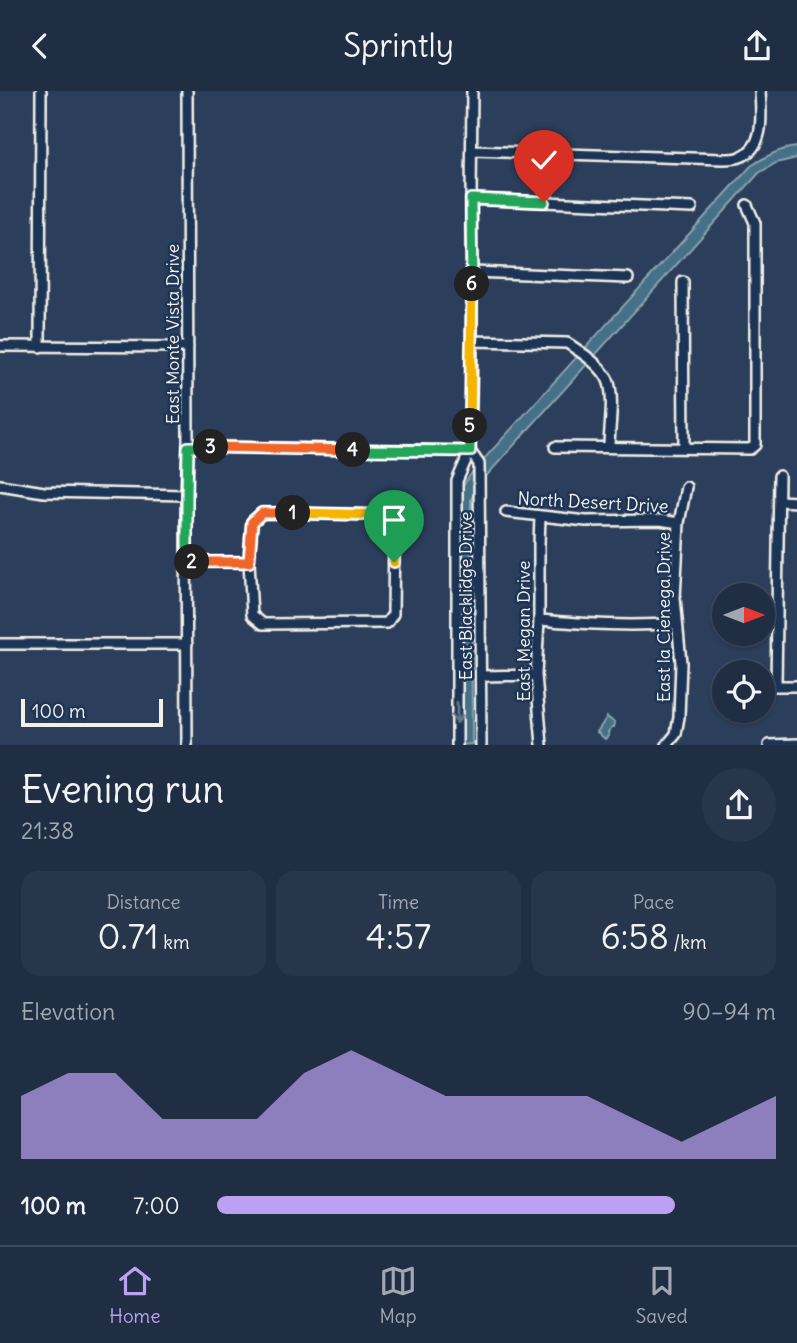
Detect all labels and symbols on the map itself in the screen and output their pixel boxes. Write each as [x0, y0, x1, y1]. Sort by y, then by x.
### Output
pin [514, 130, 574, 202]
street label: East Monte Vista Drive [161, 244, 184, 424]
pin: 6 [454, 267, 490, 301]
pin: 5 [452, 409, 488, 443]
pin: 3 [194, 429, 228, 465]
pin: 4 [336, 433, 370, 467]
street label: North Desert Drive [517, 487, 669, 517]
pin [364, 490, 424, 562]
pin: 1 [276, 495, 310, 531]
street label: East Blacklidge Drive [454, 512, 477, 680]
street label: East la Cienega Drive [652, 532, 675, 702]
pin: 2 [174, 545, 210, 580]
street label: East Megan Drive [512, 561, 535, 701]
north arrow [712, 583, 775, 646]
scale bar [21, 695, 163, 727]
one-way arrow [450, 701, 464, 724]

